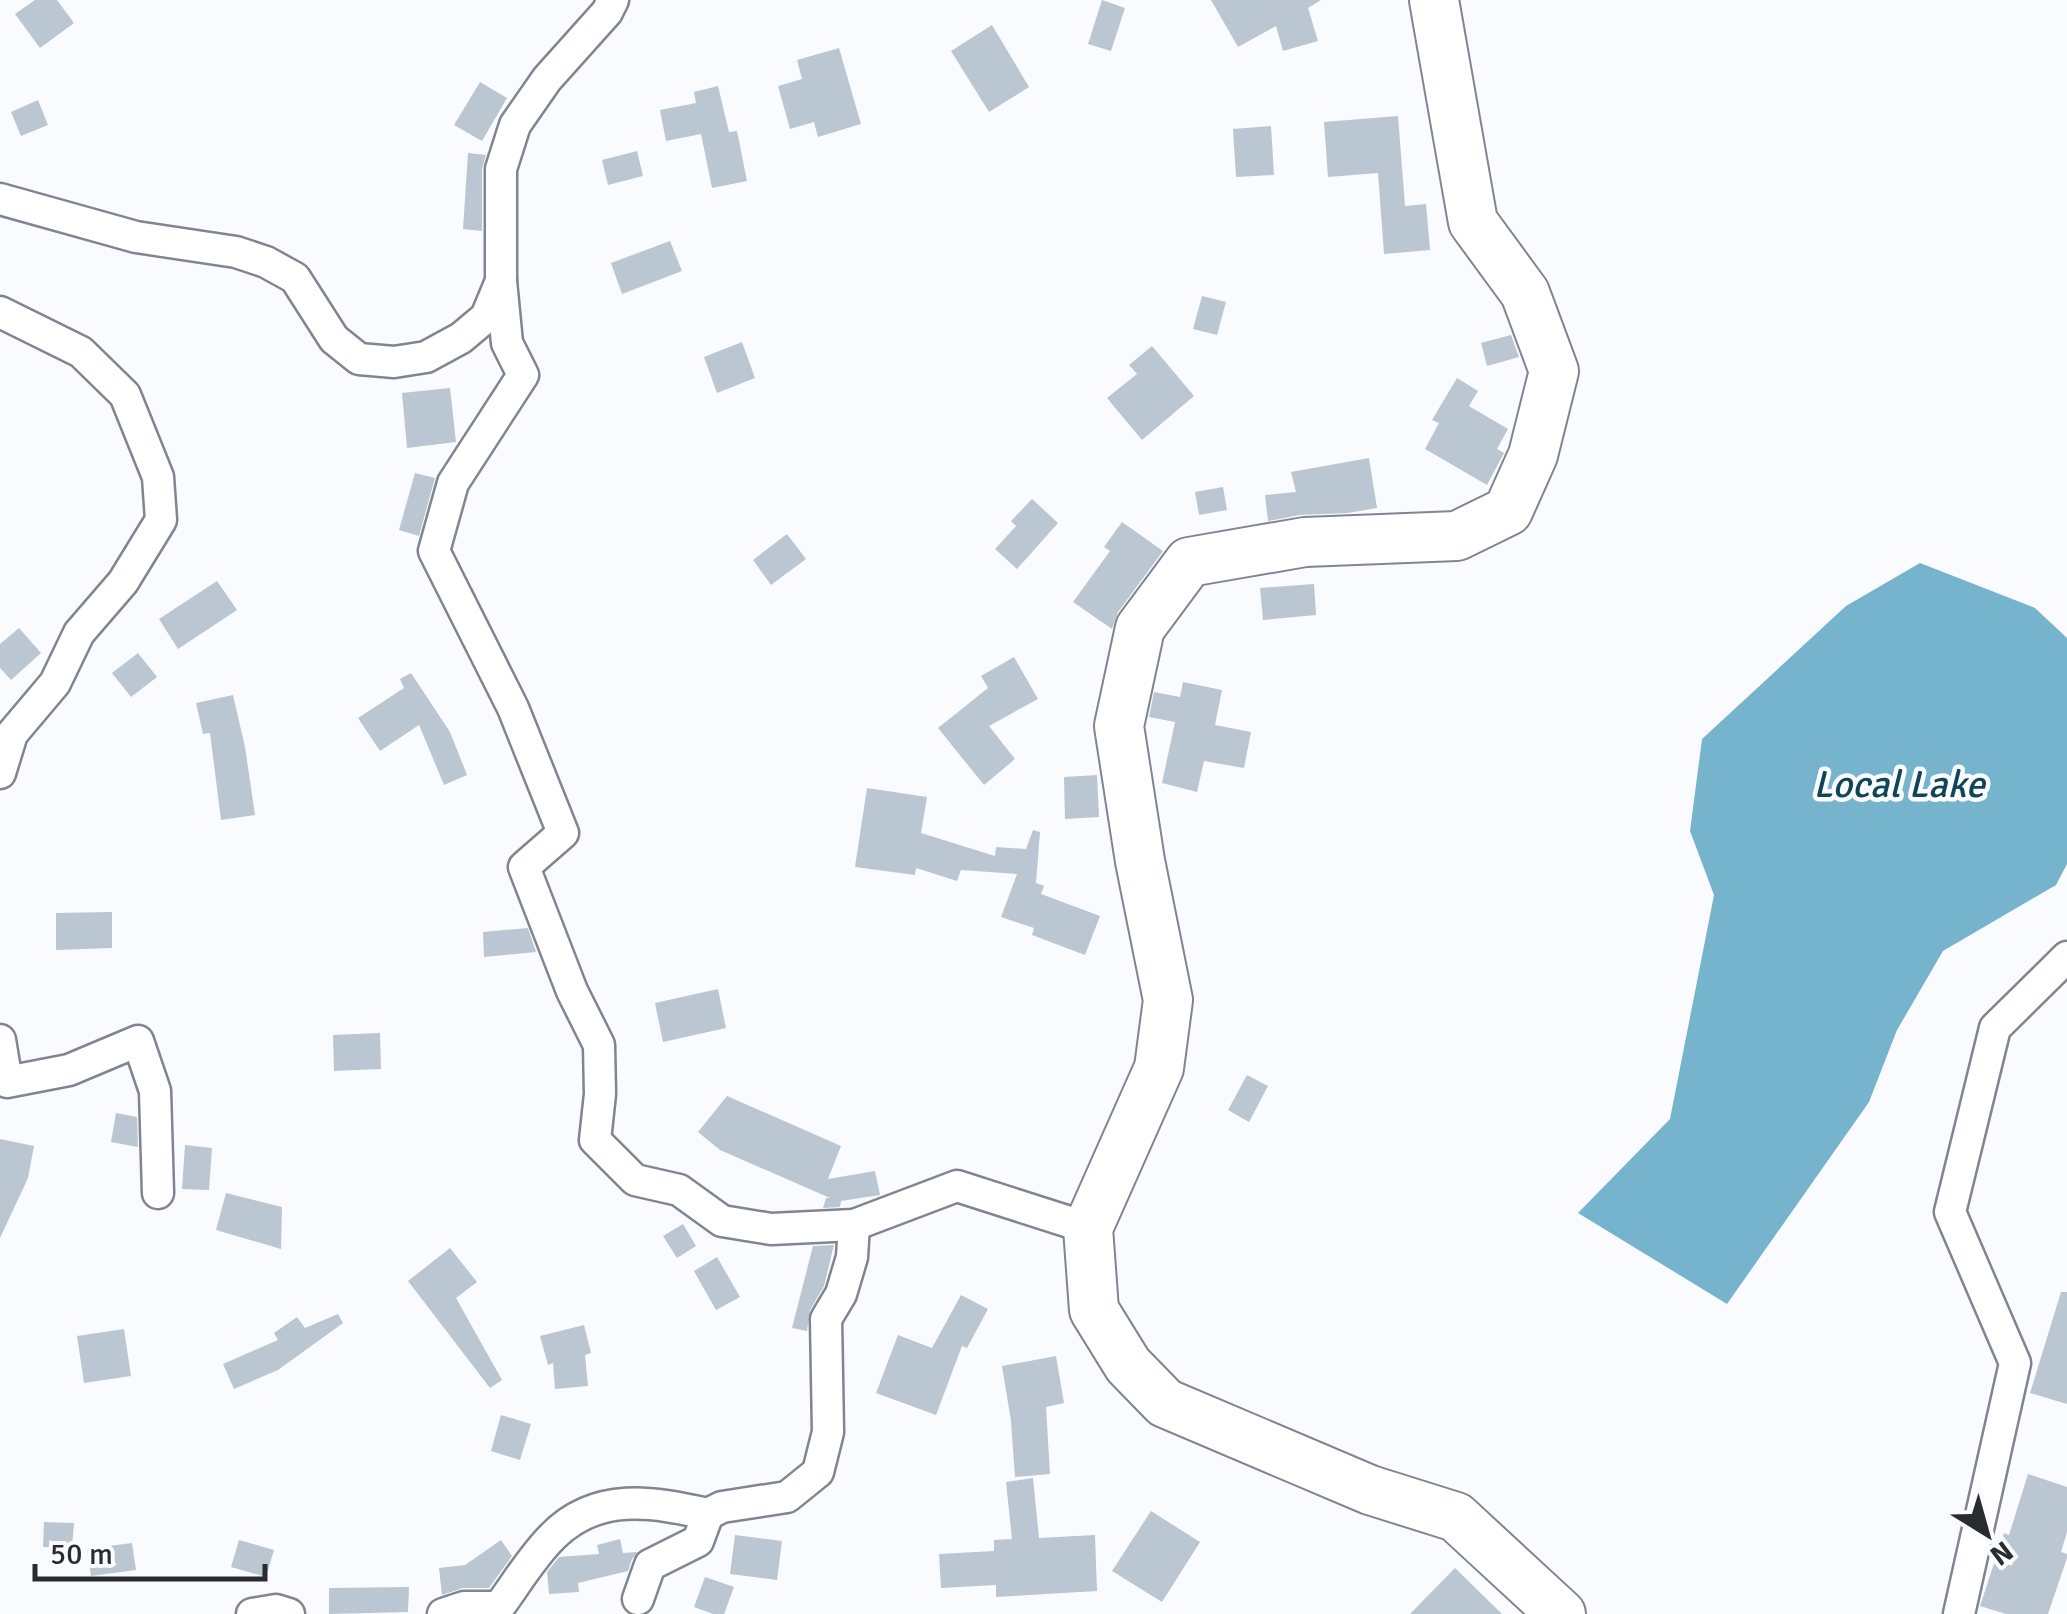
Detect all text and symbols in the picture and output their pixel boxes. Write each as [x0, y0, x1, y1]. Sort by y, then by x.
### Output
water label: Local Lake [1813, 761, 1987, 808]
north arrow [1937, 1484, 2037, 1584]
scale bar [35, 1519, 265, 1581]
text: N [1983, 1534, 2019, 1573]
text: 50 m [50, 1536, 113, 1573]

